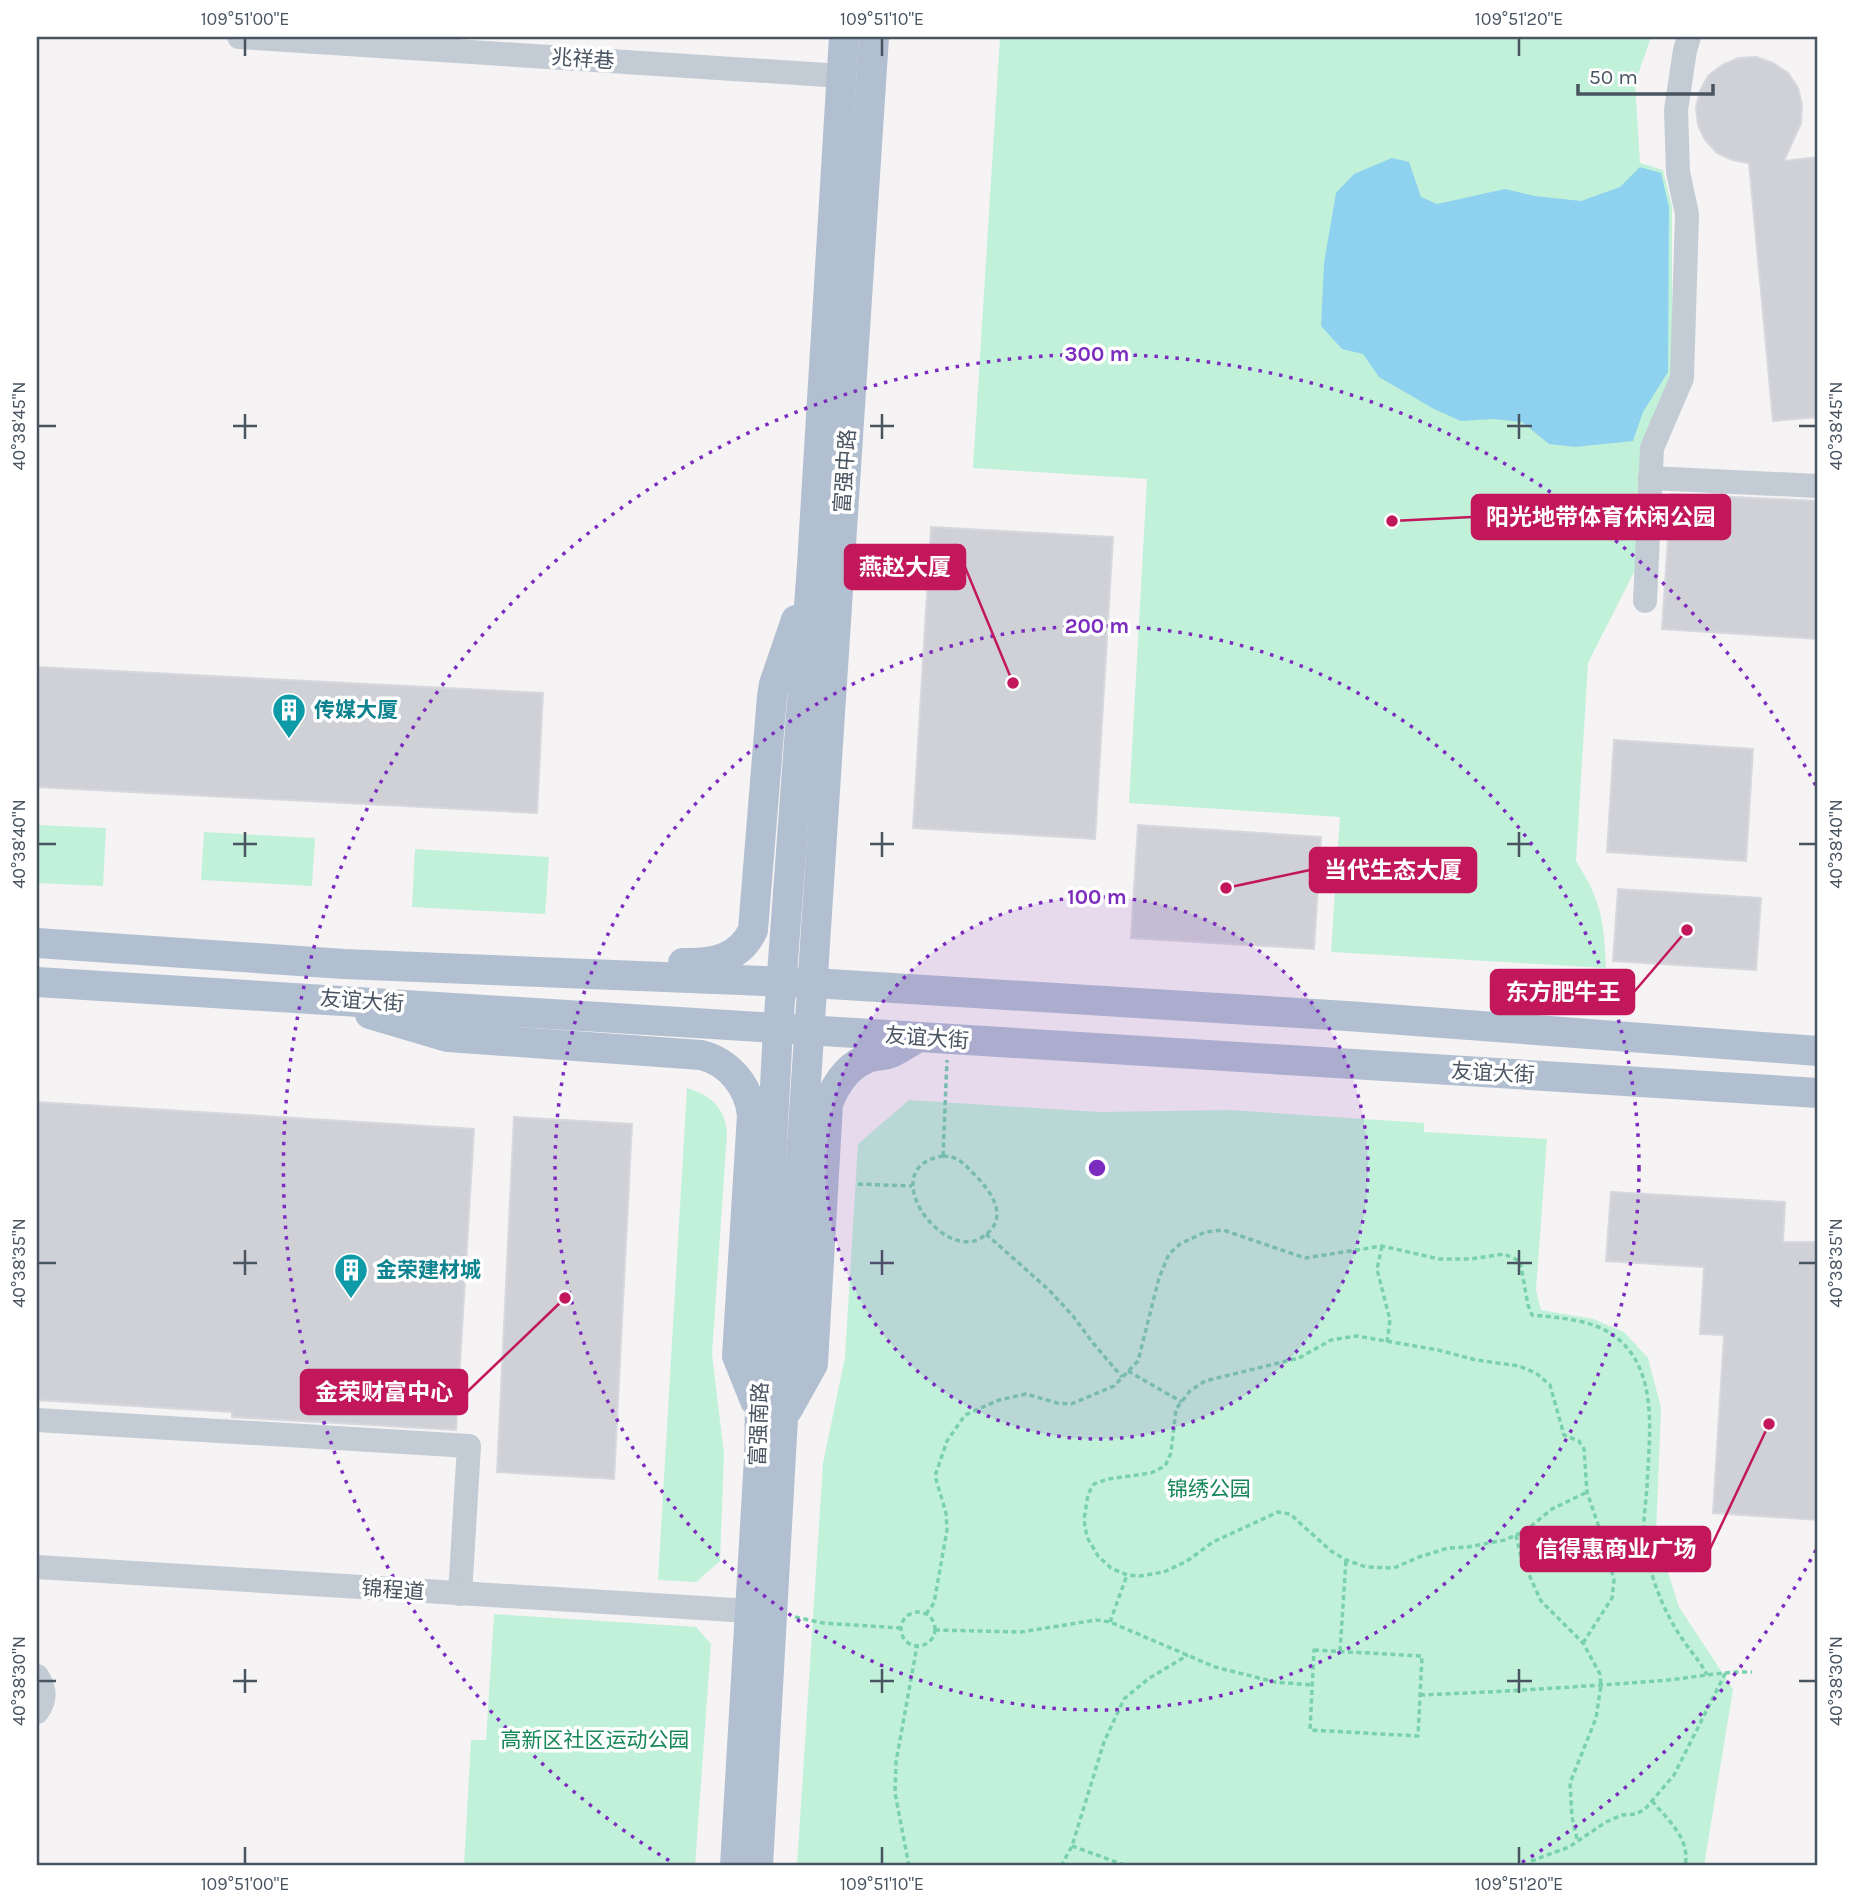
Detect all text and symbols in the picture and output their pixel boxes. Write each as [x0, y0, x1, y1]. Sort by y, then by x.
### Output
text: 109°51'00"E [201, 8, 289, 30]
text: 109°51'10"E [840, 8, 924, 30]
text: 109°51'20"E [1475, 8, 1563, 30]
street label: 兆祥巷 [551, 45, 615, 73]
scale bar [1578, 52, 1713, 96]
text: 50 m [1589, 65, 1638, 89]
text: 300 m [1065, 342, 1129, 366]
text: 40°38'45"N [8, 381, 30, 471]
text: 40°38'45"N [1825, 381, 1847, 471]
street label: 富强中路 [830, 428, 860, 514]
callout: 阳光地带体育休闲公园 [1472, 495, 1730, 539]
text: 阳光地带体育休闲公园 [1486, 504, 1716, 531]
callout: 燕赵大厦 [845, 545, 965, 589]
text: 燕赵大厦 [859, 554, 951, 581]
text: 200 m [1065, 614, 1129, 638]
building icon: 传媒大厦 [270, 691, 308, 740]
place label: 传媒大厦 [314, 698, 398, 722]
text: 40°38'40"N [8, 799, 30, 889]
text: 40°38'40"N [1825, 799, 1847, 889]
callout: 当代生态大厦 [1310, 848, 1476, 892]
text: 当代生态大厦 [1324, 857, 1462, 884]
text: 100 m [1067, 885, 1127, 909]
callout: 东方肥牛王 [1491, 970, 1634, 1014]
text: 东方肥牛王 [1506, 979, 1621, 1006]
street label: 友谊大街 [319, 986, 405, 1016]
street label: 友谊大街 [884, 1023, 970, 1053]
street label: 友谊大街 [1450, 1059, 1536, 1087]
centre of rings [1085, 1156, 1109, 1180]
text: 40°38'35"N [8, 1218, 30, 1308]
text: 40°38'35"N [1825, 1218, 1847, 1308]
building icon: 金荣建材城 [332, 1251, 370, 1300]
place label: 金荣建材城 [376, 1258, 481, 1282]
callout: 金荣财富中心 [301, 1370, 467, 1414]
text: 金荣财富中心 [315, 1379, 453, 1406]
street label: 富强南路 [746, 1382, 772, 1466]
park label: 锦绣公园 [1167, 1477, 1251, 1501]
callout: 信得惠商业广场 [1521, 1527, 1710, 1571]
text: 信得惠商业广场 [1536, 1536, 1697, 1563]
street label: 锦程道 [361, 1576, 425, 1604]
text: 40°38'30"N [8, 1636, 30, 1726]
text: 40°38'30"N [1825, 1636, 1847, 1726]
park label: 高新区社区运动公园 [501, 1728, 690, 1752]
text: 109°51'00"E [201, 1873, 289, 1895]
text: 109°51'10"E [840, 1873, 924, 1895]
text: 109°51'20"E [1475, 1873, 1563, 1895]

